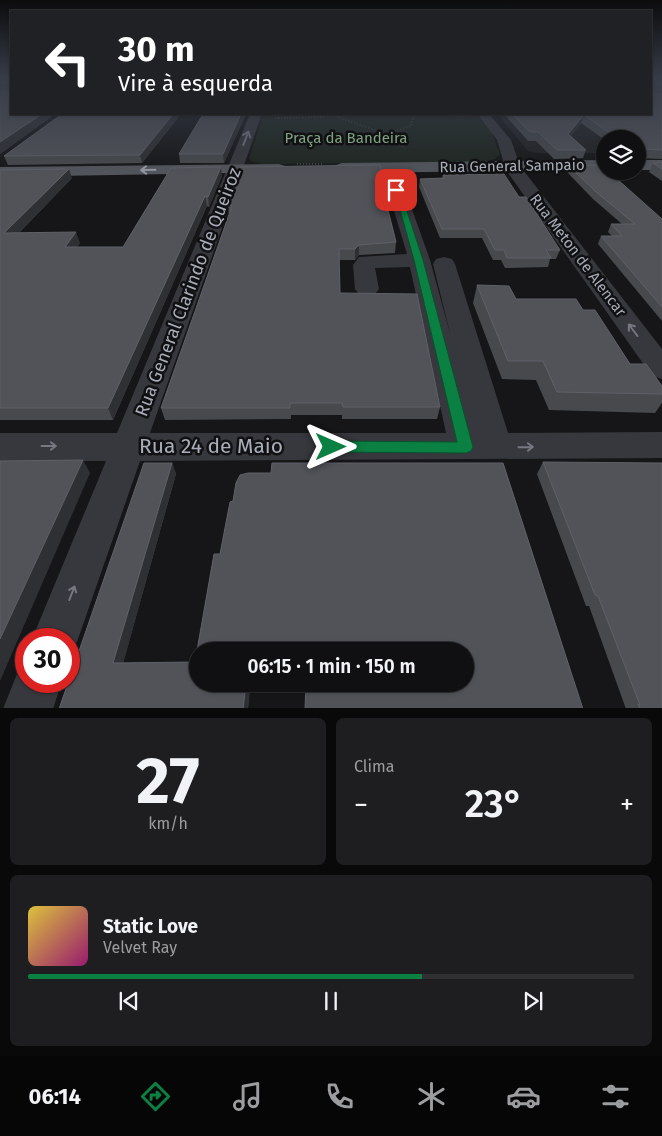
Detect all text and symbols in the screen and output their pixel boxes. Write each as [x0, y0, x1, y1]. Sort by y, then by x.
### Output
text: 30 m [118, 28, 195, 70]
icon: left [35, 30, 100, 95]
text: Vire à esquerda [118, 70, 273, 97]
park label: Praça da Bandeira [285, 129, 407, 147]
map controls [596, 130, 646, 180]
button: layers [596, 130, 646, 180]
one-way arrow [242, 131, 251, 147]
street label: Rua General Sampaio [439, 156, 585, 176]
street label: Rua General Clarindo de Queiroz [130, 164, 246, 420]
one-way arrow [141, 165, 157, 175]
pin [375, 169, 417, 211]
icon: arrive [382, 176, 410, 204]
street label: Rua Meton de Alencar [526, 190, 630, 320]
one-way arrow [628, 323, 638, 337]
position arrow [304, 420, 356, 472]
street label: Rua 24 de Maio [139, 433, 283, 459]
one-way arrow [40, 441, 56, 451]
one-way arrow [518, 442, 534, 452]
one-way arrow [68, 586, 78, 601]
speed limit sign: 30 [15, 628, 80, 693]
text: 06:15 · 1 min · 150 m [248, 655, 416, 678]
text: 27 [136, 742, 200, 820]
text: Clima [354, 757, 394, 776]
text: 23° [465, 781, 523, 827]
text: − [354, 788, 368, 821]
text: + [620, 788, 634, 821]
text: km/h [148, 814, 188, 833]
text: Static Love [103, 915, 198, 938]
text: Velvet Ray [103, 938, 177, 957]
icon: previous [115, 987, 143, 1015]
icon: pause [317, 987, 345, 1015]
icon: next [519, 987, 547, 1015]
icon: directions [138, 1079, 173, 1114]
icon: music [230, 1079, 265, 1114]
icon: phone [322, 1079, 357, 1114]
icon: climate [414, 1079, 449, 1114]
icon: car [506, 1079, 541, 1114]
icon: filters [598, 1079, 633, 1114]
text: 06:14 [29, 1083, 81, 1110]

